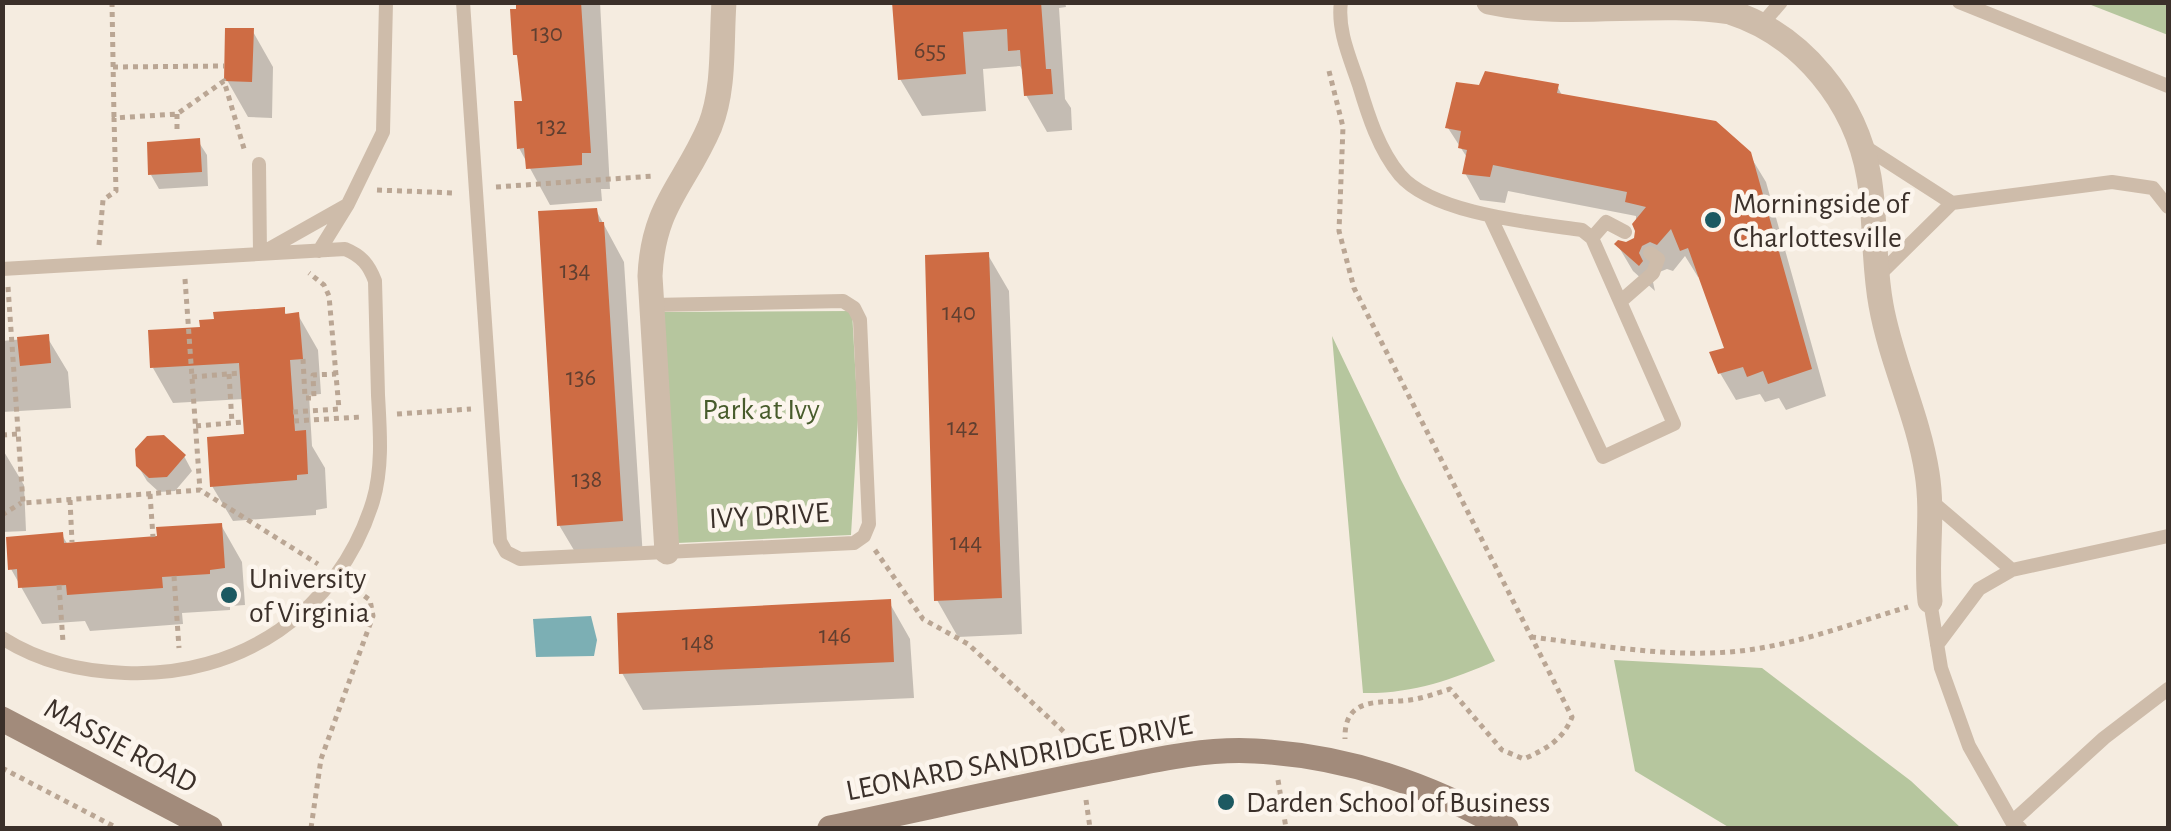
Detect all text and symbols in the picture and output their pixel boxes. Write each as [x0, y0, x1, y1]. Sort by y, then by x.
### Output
house number: 130 [531, 21, 563, 46]
house number: 655 [914, 38, 946, 63]
house number: 132 [537, 114, 567, 139]
place label: Morningside of Charlottesville [1733, 189, 1911, 253]
marker: Morningside of Charlottesville [1702, 209, 1724, 231]
house number: 134 [560, 258, 590, 283]
house number: 140 [942, 300, 976, 325]
house number: 136 [566, 365, 596, 390]
park label: Park at Ivy [702, 395, 820, 425]
house number: 142 [947, 415, 979, 440]
house number: 138 [572, 467, 602, 492]
street label: IVY DRIVE [708, 498, 830, 534]
house number: 144 [950, 530, 982, 555]
place label: University of Virginia [249, 564, 370, 628]
marker: University of Virginia [218, 584, 240, 606]
house number: 146 [819, 623, 851, 648]
house number: 148 [682, 630, 714, 655]
street label: MASSIE ROAD [39, 693, 202, 799]
street label: LEONARD SANDRIDGE DRIVE [844, 710, 1195, 806]
place label: Darden School of Business [1246, 788, 1550, 818]
marker: Darden School of Business [1215, 791, 1237, 813]

